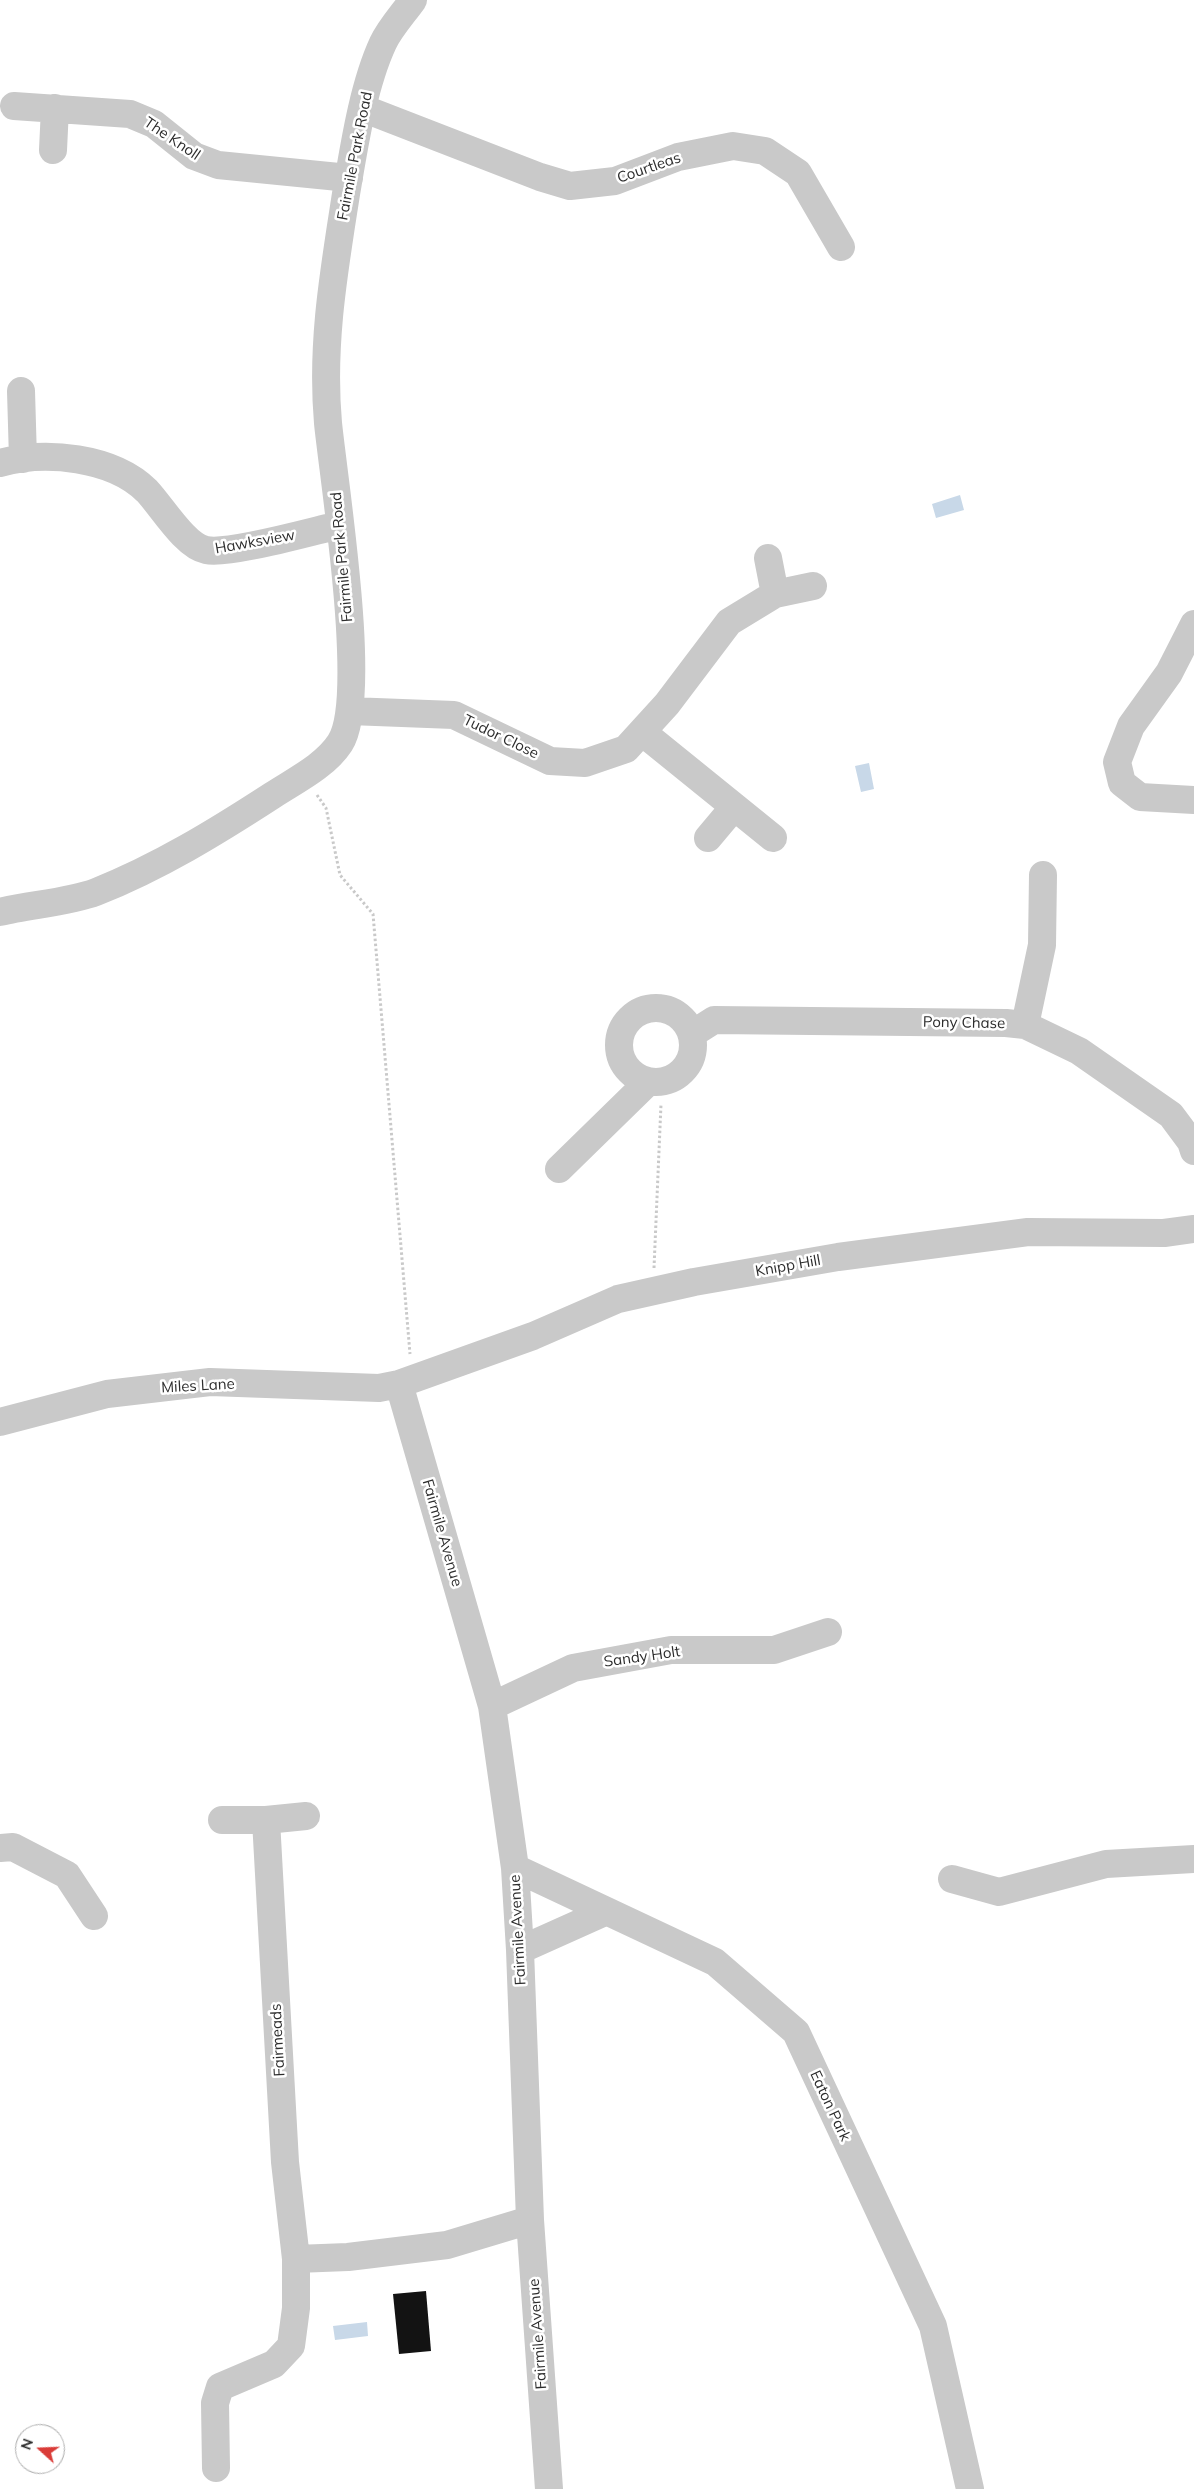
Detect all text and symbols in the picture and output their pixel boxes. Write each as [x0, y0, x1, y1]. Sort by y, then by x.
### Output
street label: Fairmile Park Road [334, 90, 376, 222]
street label: The Knoll [140, 114, 204, 164]
street label: Courtleas [615, 149, 683, 187]
street label: Fairmile Park Road [327, 491, 357, 623]
street label: Hawksview [214, 526, 296, 558]
street label: Tudor Close [460, 711, 542, 763]
street label: Pony Chase [923, 1013, 1005, 1033]
street label: Knipp Hill [754, 1251, 822, 1281]
street label: Miles Lane [161, 1375, 235, 1397]
street label: Fairmile Avenue [418, 1477, 466, 1589]
street label: Sandy Holt [603, 1643, 681, 1671]
street label: Fairmile Avenue [506, 1874, 530, 1986]
street label: Fairmeads [267, 2003, 289, 2077]
street label: Eaton Park [806, 2068, 854, 2144]
street label: Fairmile Avenue [525, 2278, 551, 2390]
north arrow [15, 2424, 65, 2474]
text: N [17, 2436, 37, 2452]

